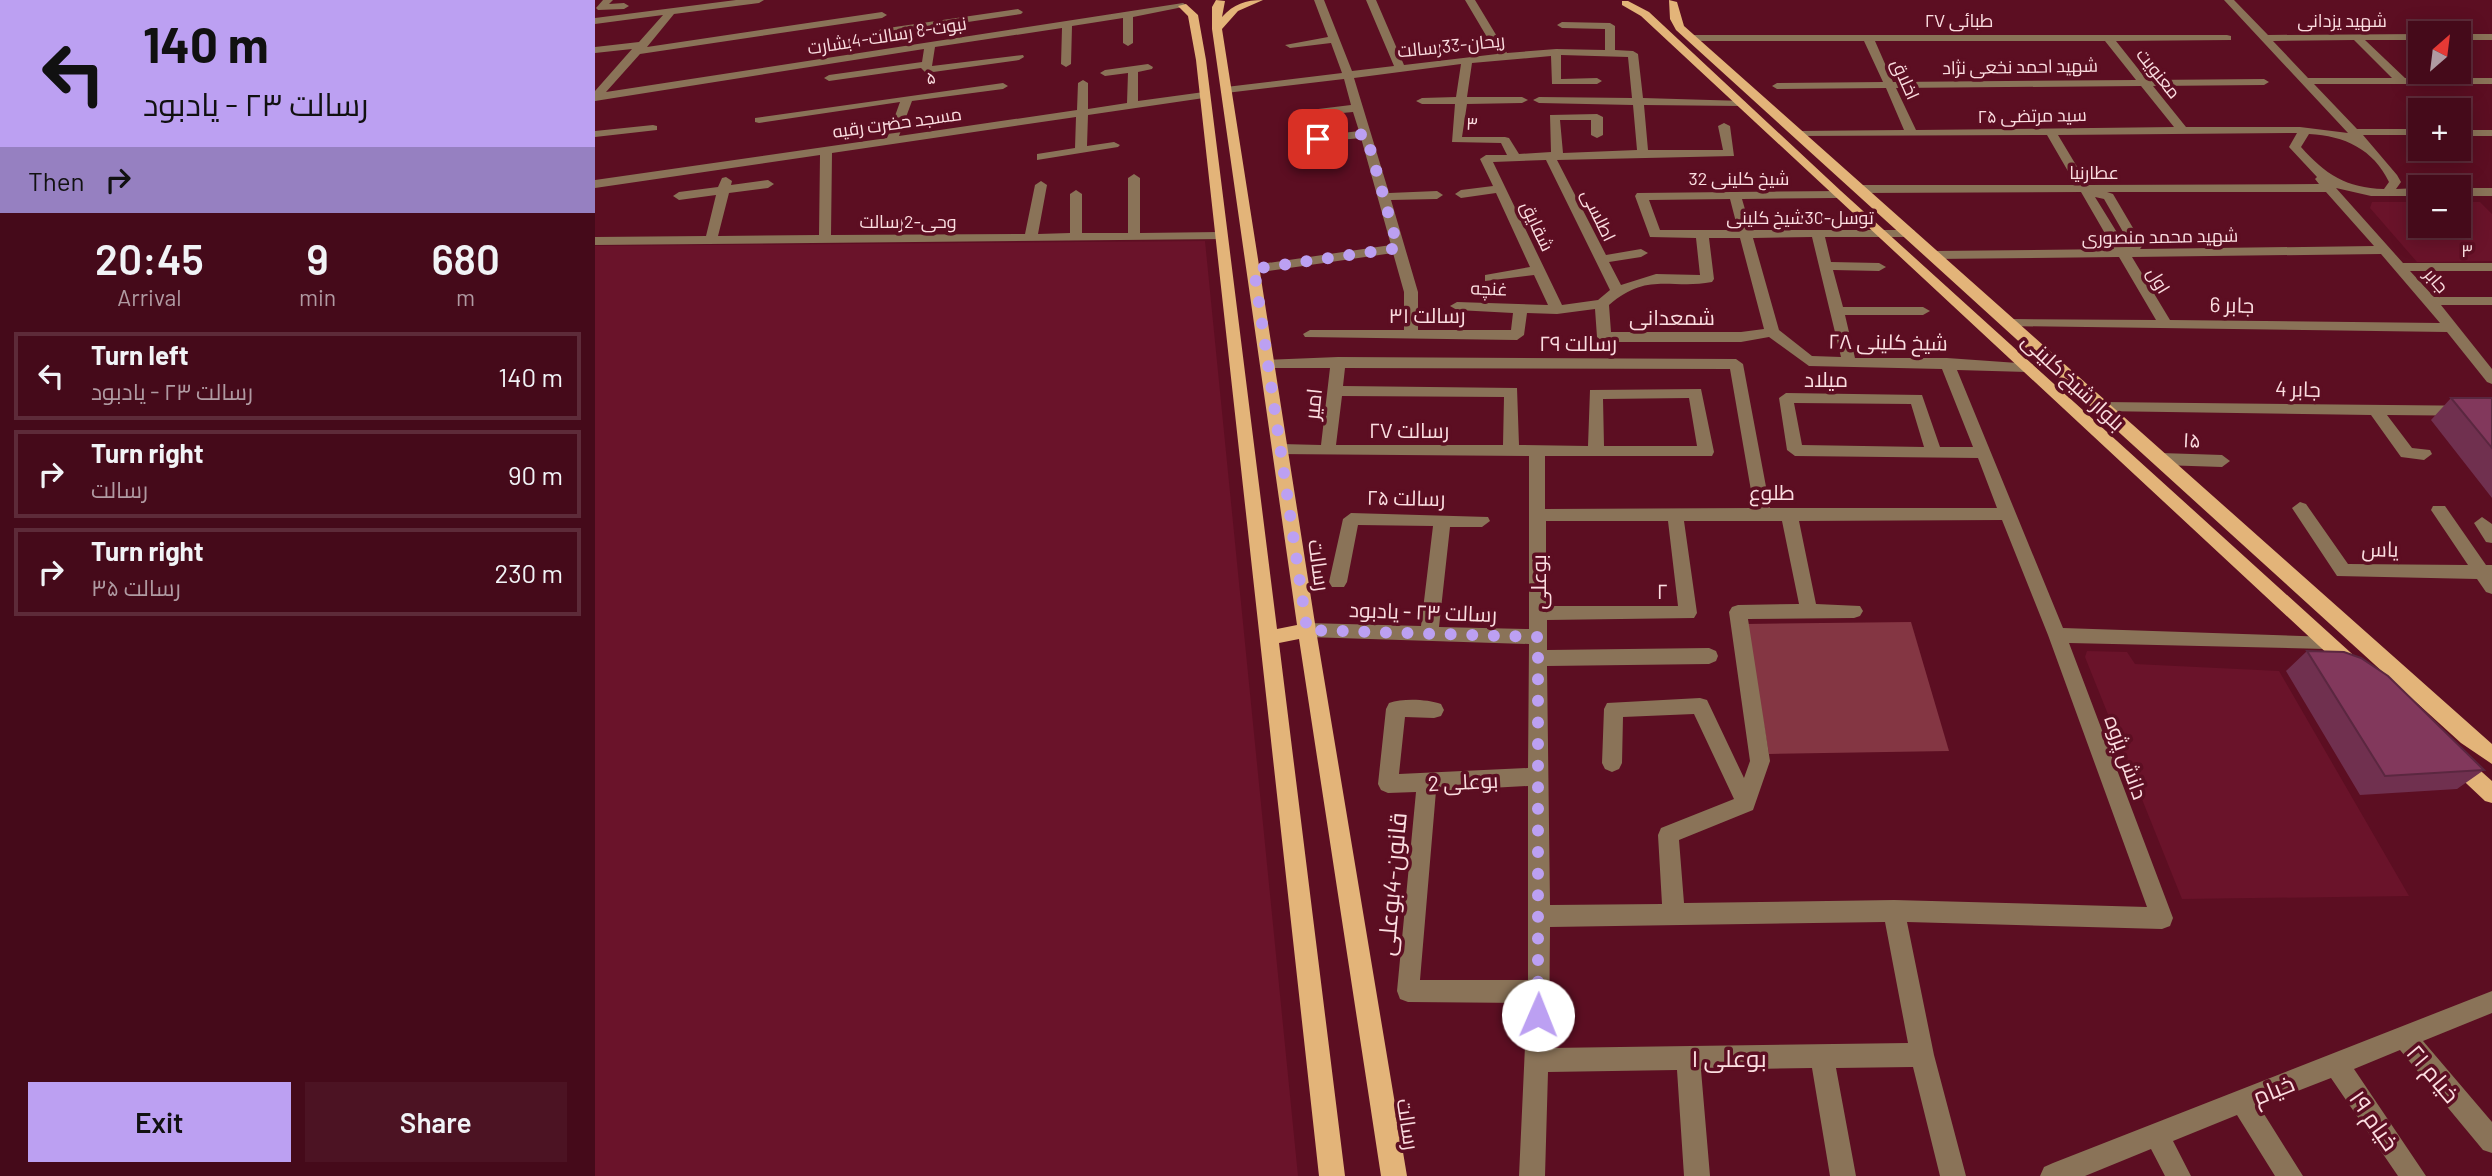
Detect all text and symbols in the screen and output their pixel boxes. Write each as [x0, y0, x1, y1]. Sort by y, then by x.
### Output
street label: طبائی ۲۷ [1924, 9, 1994, 32]
street label: شهید یزدانی [2297, 9, 2387, 32]
street label: نبوت-8 رسالت-4بشارت [806, 12, 968, 59]
text: 140 m [143, 14, 269, 73]
north arrow [2408, 21, 2471, 84]
map controls [2408, 21, 2471, 238]
icon: left [28, 28, 119, 119]
street label: ریحان-33رسالت [1396, 28, 1506, 63]
street label: معنویت [2131, 43, 2186, 103]
street label: شهید احمد نخعی نژاد [1942, 54, 2098, 79]
street label: اخلاق [1885, 55, 1925, 104]
street label: ۵ [925, 65, 937, 89]
text: رسالت ۲۳ - یادبود [143, 84, 369, 122]
button: + [2408, 98, 2471, 161]
street label: مسجد حضرت رقیه [831, 102, 963, 143]
street label: ۲۵ سید مرتضی [1977, 103, 2087, 128]
pin [1288, 109, 1348, 169]
street label: ۳ [1466, 112, 1478, 134]
icon: arrive [1299, 120, 1337, 158]
icon: right [99, 161, 137, 199]
street label: عطارنیا [2069, 161, 2119, 184]
text: Then [28, 165, 85, 196]
street label: شیخ کلینی 32 [1689, 167, 1789, 191]
button: − [2408, 175, 2471, 238]
street label: اطلسی [1576, 185, 1621, 245]
street label: شقایق [1515, 198, 1559, 255]
street label: توسل-30شیخ کلینی [1726, 206, 1874, 230]
street label: وحی-2رسالت [859, 210, 957, 233]
street label: شهید محمد منصوری [2082, 224, 2238, 249]
text: 20:45 [95, 233, 204, 283]
text: 9 [307, 233, 329, 283]
text: 680 [431, 233, 500, 283]
street label: ۳ [2461, 239, 2473, 261]
street label: جابر [2419, 262, 2454, 298]
street label: اول [2142, 263, 2175, 298]
street label: غنچه [1470, 276, 1508, 302]
text: Arrival [117, 283, 182, 311]
text: min [299, 283, 336, 311]
text: m [456, 283, 475, 311]
street label: جابر 6 [2209, 291, 2255, 318]
street label: رسالت ۳۱ [1389, 302, 1465, 328]
street label: شمعدانی [1629, 304, 1715, 331]
street label: شیخ کلینی ۲۸ [1828, 327, 1948, 358]
street label: بلوار شیخ کلینی [2016, 327, 2130, 437]
street label: رسالت ۲۹ [1539, 330, 1617, 356]
text: Turn left [91, 339, 189, 370]
icon: left [32, 357, 70, 395]
text: 140 m [498, 361, 563, 392]
street label: میلاد [1804, 366, 1848, 391]
street label: جابر 4 [2275, 375, 2321, 402]
text: رسالت ۲۳ - یادبود [91, 377, 253, 405]
street label: امیر [1298, 387, 1327, 422]
street label: رسالت ۲۷ [1369, 417, 1449, 443]
street label: ۱۵ [2182, 426, 2202, 452]
text: Turn right [91, 437, 204, 468]
icon: right [32, 455, 70, 493]
text: 90 m [508, 459, 563, 490]
text: رسالت [91, 475, 148, 503]
street label: طلوع [1749, 479, 1795, 507]
street label: رسالت ۲۵ [1366, 484, 1446, 511]
text: Turn right [91, 535, 204, 566]
street label: یاس [2361, 535, 2399, 563]
street label: رسالت [1303, 537, 1336, 593]
icon: right [32, 553, 70, 591]
street label: بوعلی [1525, 554, 1552, 610]
text: 230 m [494, 557, 563, 588]
text: رسالت ۳۵ [91, 573, 181, 601]
street label: ۲ [1656, 578, 1668, 603]
street label: رسالت ۲۳ - یادبود [1349, 596, 1497, 627]
street label: دانش پژوه [2097, 712, 2154, 803]
street label: بوعلی 2 [1427, 767, 1499, 797]
street label: قانون-4بوعلی [1370, 811, 1413, 957]
position arrow [1501, 978, 1575, 1052]
street label: خیام ۲۱ [2399, 1038, 2467, 1110]
street label: ۱ بوعلی [1691, 1043, 1767, 1073]
street label: خیام [2248, 1068, 2299, 1113]
button: Exit [28, 1082, 291, 1162]
button: Share [305, 1082, 567, 1162]
street label: خیام ۱۹ [2341, 1084, 2406, 1158]
street label: رسالت [1392, 1096, 1425, 1152]

